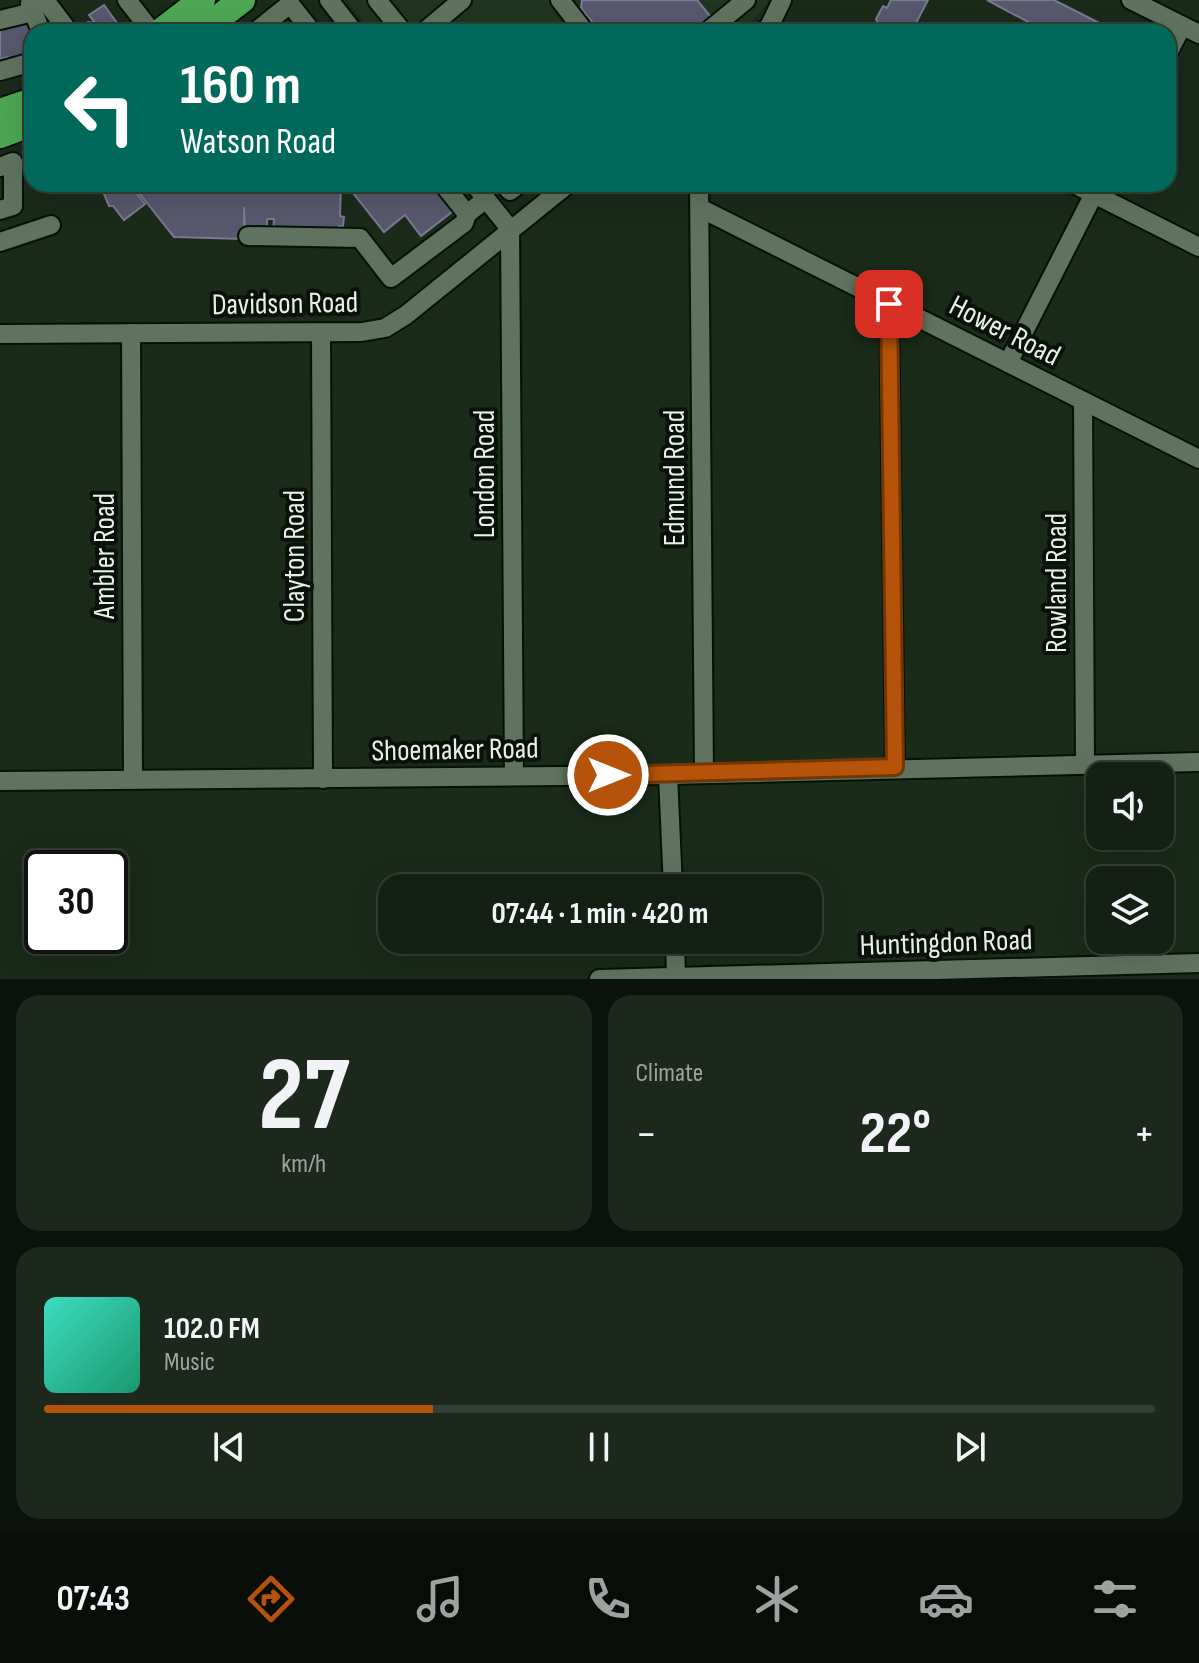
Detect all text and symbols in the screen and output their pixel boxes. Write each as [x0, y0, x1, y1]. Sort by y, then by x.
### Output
text: 160 m [180, 53, 301, 120]
icon: left [48, 56, 152, 160]
text: Watson Road [180, 121, 336, 164]
pin [855, 270, 923, 338]
icon: arrive [867, 282, 911, 326]
street label: Davidson Road [212, 285, 359, 323]
street label: Hower Road [943, 288, 1066, 374]
street label: London Road [467, 410, 503, 538]
street label: Edmund Road [657, 410, 693, 546]
street label: Clayton Road [277, 490, 313, 622]
street label: Ambler Road [87, 493, 123, 620]
street label: Rowland Road [1039, 513, 1075, 653]
street label: Shoemaker Road [371, 731, 539, 769]
position arrow [566, 733, 650, 817]
map controls [1086, 762, 1174, 954]
button: sound [1086, 762, 1174, 850]
speed limit sign: 30 [24, 850, 128, 954]
button: layers [1086, 866, 1174, 954]
text: 07:44 · 1 min · 420 m [492, 896, 708, 932]
street label: Huntingdon Road [859, 922, 1033, 964]
text: 27 [258, 1034, 349, 1159]
text: Climate [636, 1058, 703, 1089]
text: 22° [859, 1098, 931, 1170]
text: − [636, 1108, 657, 1161]
text: + [1133, 1108, 1155, 1161]
text: km/h [281, 1149, 326, 1180]
text: 102.0 FM [164, 1311, 260, 1347]
text: Music [164, 1347, 215, 1378]
icon: previous [207, 1425, 251, 1469]
icon: pause [577, 1425, 621, 1469]
icon: next [948, 1425, 992, 1469]
icon: directions [243, 1571, 299, 1627]
icon: music [412, 1571, 468, 1627]
icon: phone [580, 1571, 636, 1627]
icon: climate [749, 1571, 805, 1627]
icon: car [918, 1571, 974, 1627]
icon: filters [1087, 1571, 1143, 1627]
text: 07:43 [56, 1578, 130, 1621]

